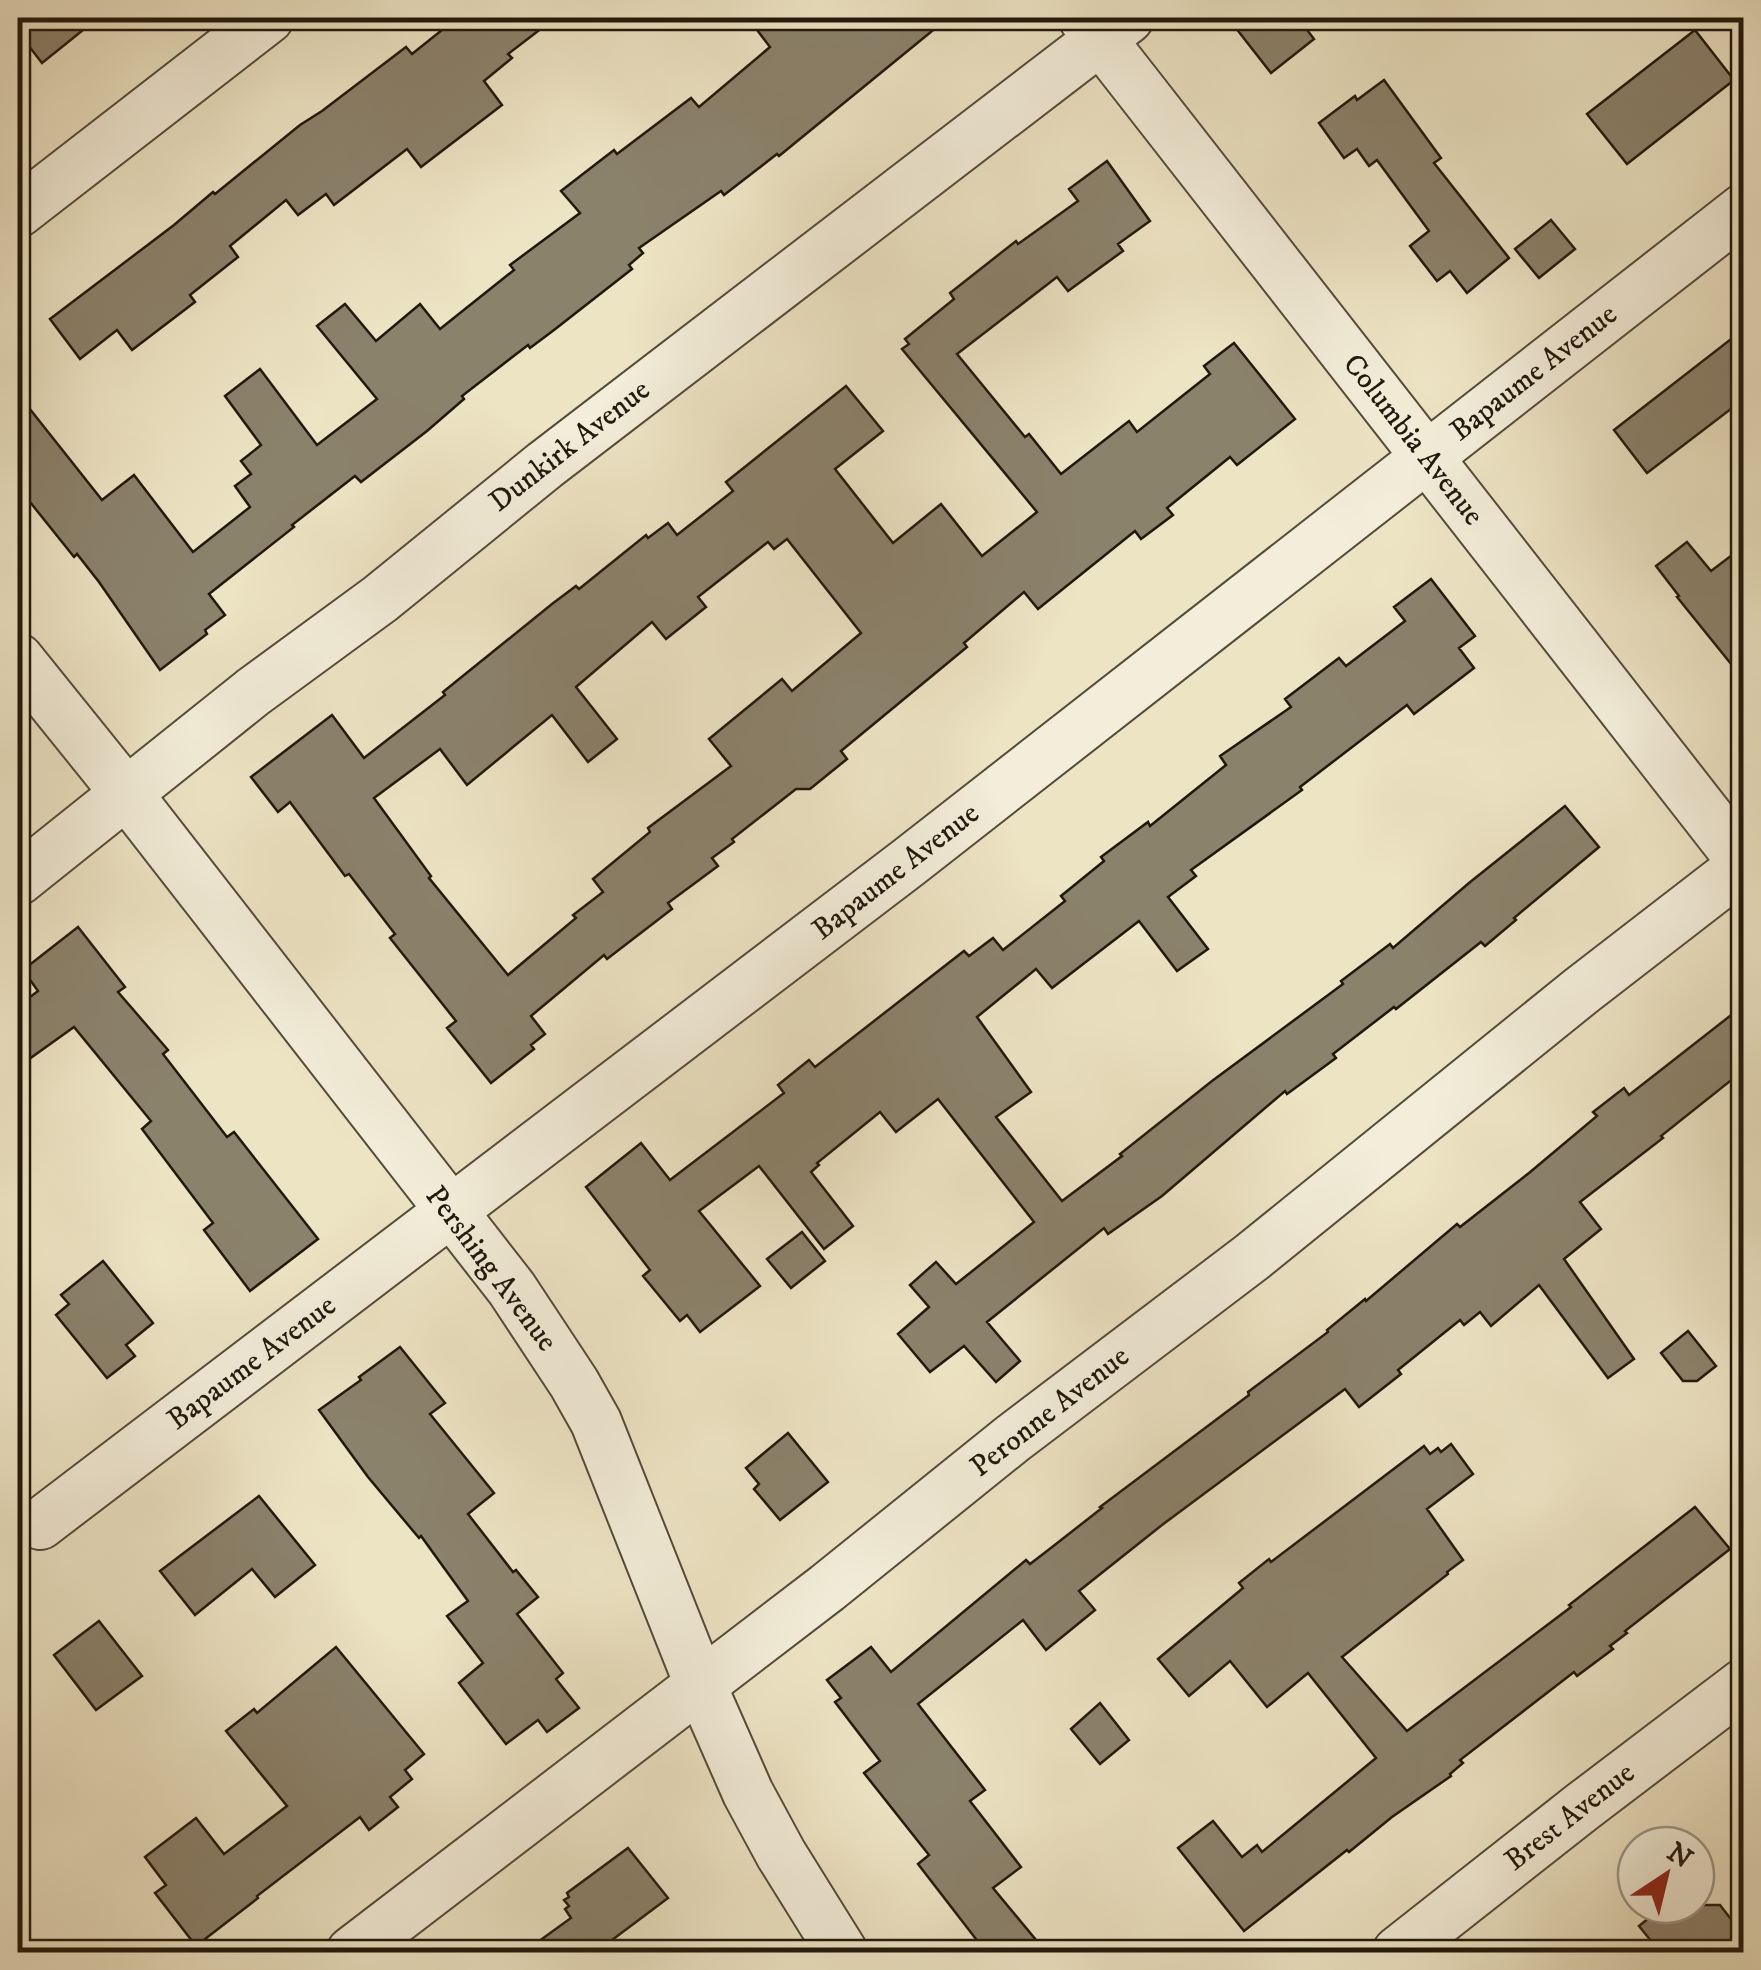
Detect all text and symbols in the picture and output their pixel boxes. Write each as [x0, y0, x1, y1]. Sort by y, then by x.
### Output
street label: Bapaume Avenue [1443, 296, 1625, 450]
street label: Columbia Avenue [1334, 347, 1492, 533]
street label: Dunkirk Avenue [482, 372, 658, 520]
street label: Bapaume Avenue [805, 795, 987, 949]
street label: Pershing Avenue [417, 1179, 565, 1359]
street label: Bapaume Avenue [160, 1287, 344, 1439]
street label: Peronne Avenue [963, 1338, 1137, 1486]
street label: Brest Avenue [1498, 1755, 1642, 1879]
north arrow [1616, 1825, 1716, 1925]
text: N [1660, 1835, 1699, 1877]

